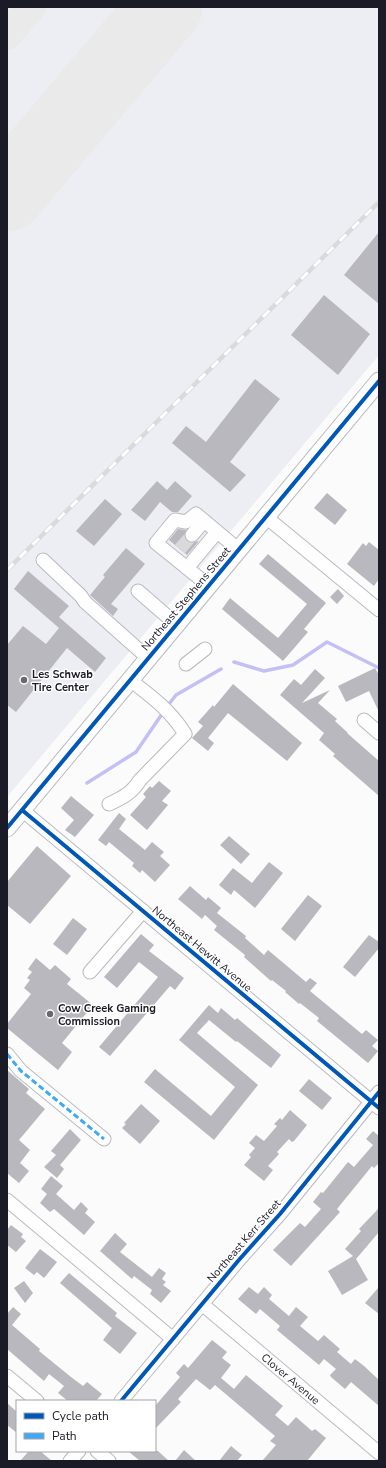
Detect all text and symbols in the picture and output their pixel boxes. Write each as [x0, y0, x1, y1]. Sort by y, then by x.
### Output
street label: Northeast Stephens Street [138, 544, 234, 654]
place label: Les Schwab Tire Center [32, 667, 93, 695]
marker: Les Schwab Tire Center [19, 675, 29, 685]
street label: Northeast Hewitt Avenue [149, 903, 255, 995]
place label: Cow Creek Gaming Commission [58, 1001, 156, 1029]
marker: Cow Creek Gaming Commission [45, 1009, 55, 1019]
street label: Northeast Kerr Street [204, 1196, 284, 1286]
street label: Clover Avenue [258, 1350, 323, 1408]
legend [16, 1400, 156, 1452]
text: Cycle path [52, 1408, 109, 1424]
text: Path [52, 1428, 77, 1444]

